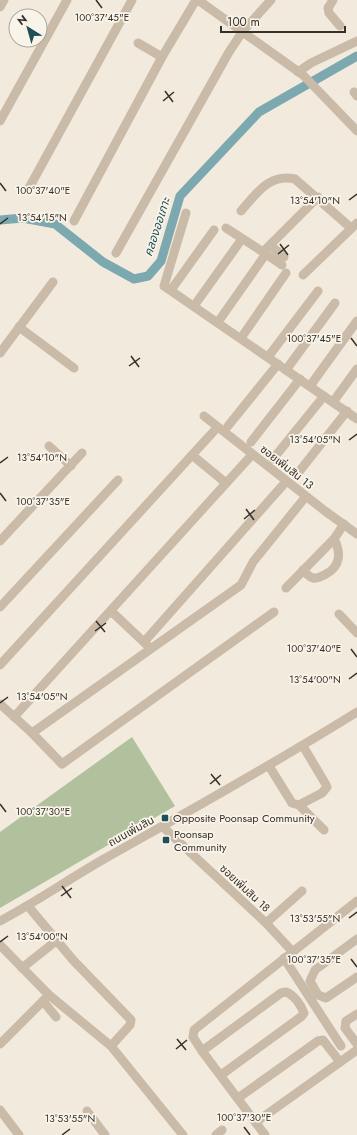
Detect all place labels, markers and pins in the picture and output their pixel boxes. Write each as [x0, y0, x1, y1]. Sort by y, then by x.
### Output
place label: Opposite Poonsap Community [173, 810, 315, 826]
marker: Opposite Poonsap Community [160, 813, 170, 823]
place label: Poonsap Community [174, 826, 227, 855]
marker: Poonsap Community [161, 835, 171, 845]

